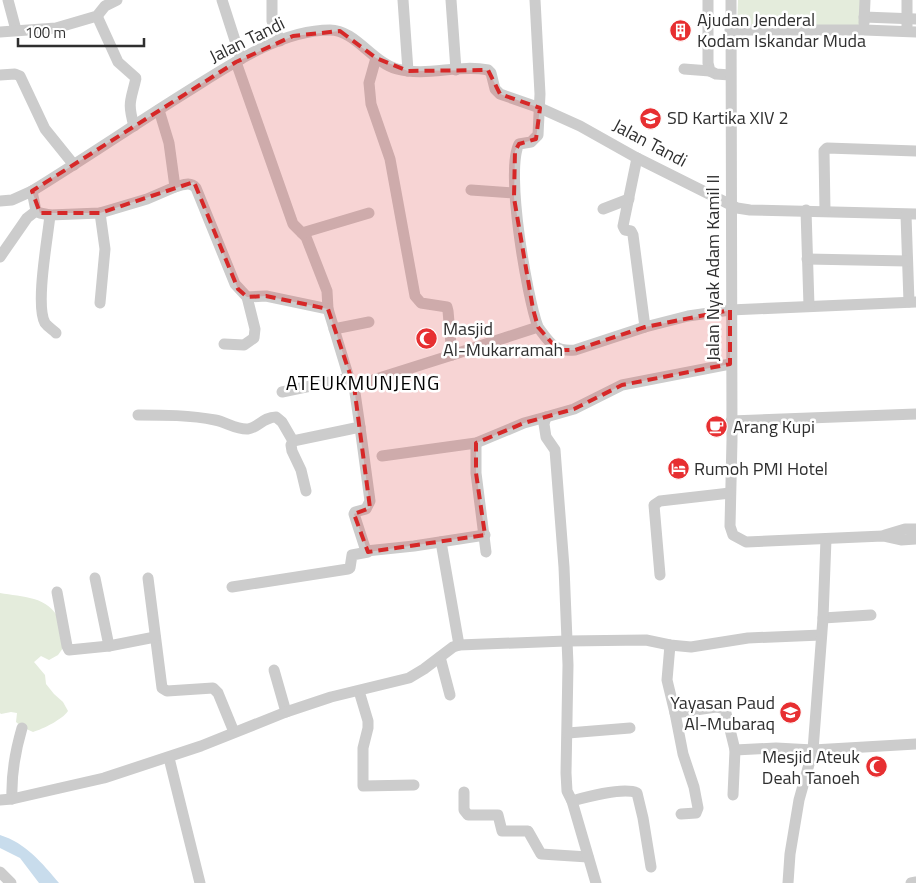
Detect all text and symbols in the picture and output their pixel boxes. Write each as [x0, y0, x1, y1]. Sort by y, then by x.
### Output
place label: Ajudan Jenderal Kodam Iskandar Muda [697, 6, 866, 54]
street label: Jalan Tandi [204, 10, 289, 69]
scale bar [18, 15, 144, 47]
building icon: Ajudan Jenderal Kodam Iskandar Muda [669, 18, 693, 42]
text: 100 m [25, 21, 66, 44]
place label: SD Kartika XIV 2 [667, 104, 789, 131]
school or university icon: SD Kartika XIV 2 [639, 106, 663, 130]
street label: Jalan Tandi [608, 112, 692, 174]
street label: Jalan Nyak Adam Kamil II [699, 175, 726, 361]
place label: Masjid Al-Mukarramah [443, 315, 563, 363]
mosque icon: Masjid Al-Mukarramah [415, 327, 439, 351]
district label: ATEUKMUNJENG [286, 367, 440, 398]
place label: Arang Kupi [733, 413, 815, 440]
cafe icon: Arang Kupi [705, 415, 729, 439]
place label: Rumoh PMI Hotel [694, 455, 828, 482]
hotel icon: Rumoh PMI Hotel [666, 457, 690, 481]
place label: Yayasan Paud Al-Mubaraq [670, 689, 775, 737]
school or university icon: Yayasan Paud Al-Mubaraq [779, 701, 803, 725]
place label: Mesjid Ateuk Deah Tanoeh [762, 743, 860, 791]
mosque icon: Mesjid Ateuk Deah Tanoeh [864, 755, 888, 779]

